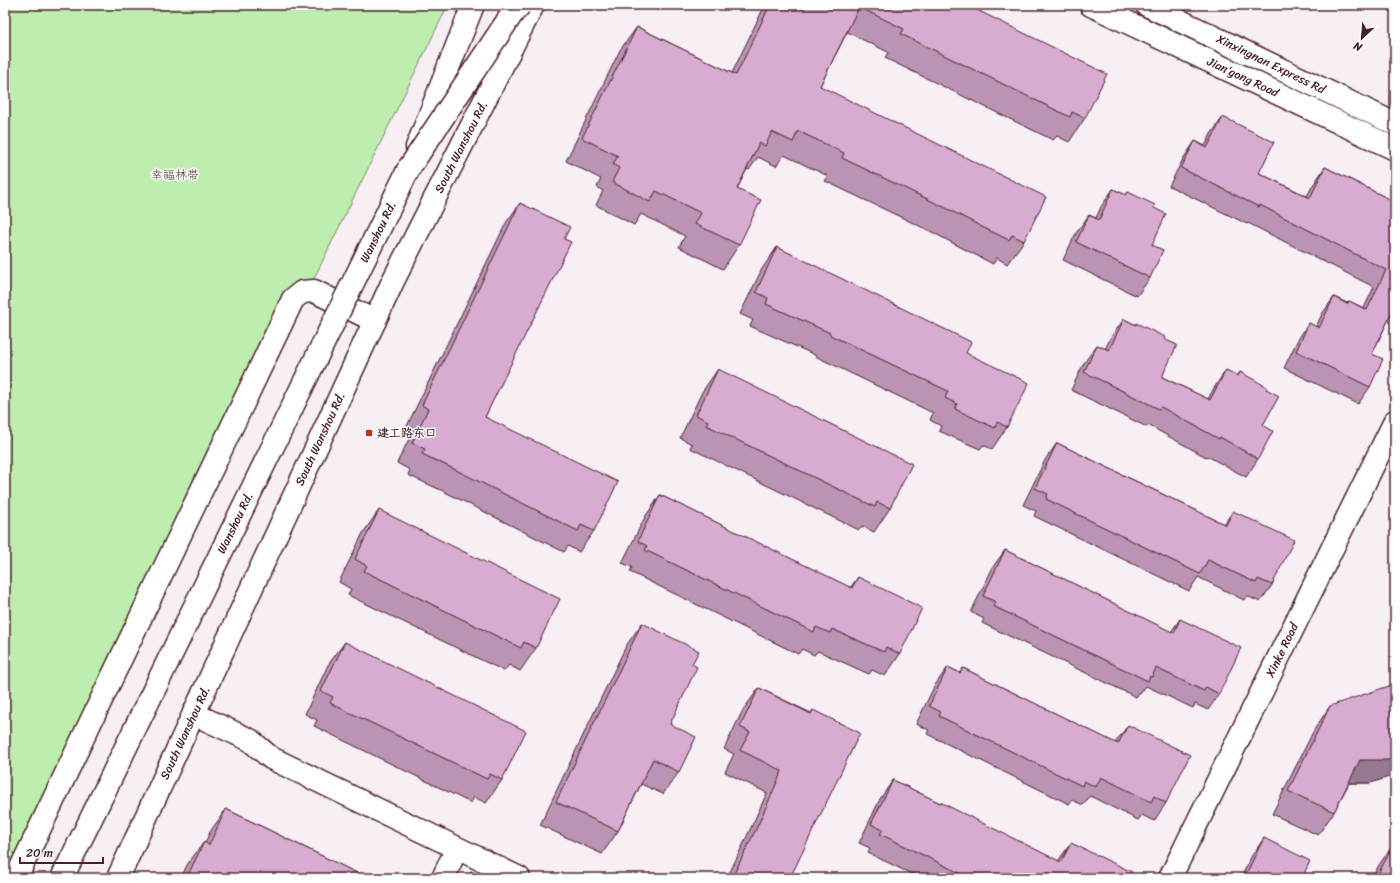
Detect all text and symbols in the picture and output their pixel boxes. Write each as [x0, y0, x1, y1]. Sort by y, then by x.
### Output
north arrow [1342, 18, 1382, 58]
street label: Xinxingnan Express Rd [1212, 28, 1330, 100]
text: N [1350, 36, 1366, 57]
street label: Jian‘gong Road [1202, 50, 1283, 104]
street label: South Wanshou Rd. [428, 97, 494, 197]
park label: 幸福林带 [151, 164, 199, 186]
street label: Wanshou Rd. [354, 197, 402, 267]
street label: South Wanshou Rd. [289, 388, 351, 490]
place label: 建工路东口 [377, 422, 437, 444]
marker: 建工路东口 [364, 428, 374, 438]
street label: Wanshou Rd. [211, 488, 259, 558]
street label: Xinke Road [1259, 618, 1305, 682]
street label: South Wanshou Rd. [154, 682, 216, 784]
scale bar [20, 839, 103, 865]
text: 20 m [26, 842, 53, 864]

